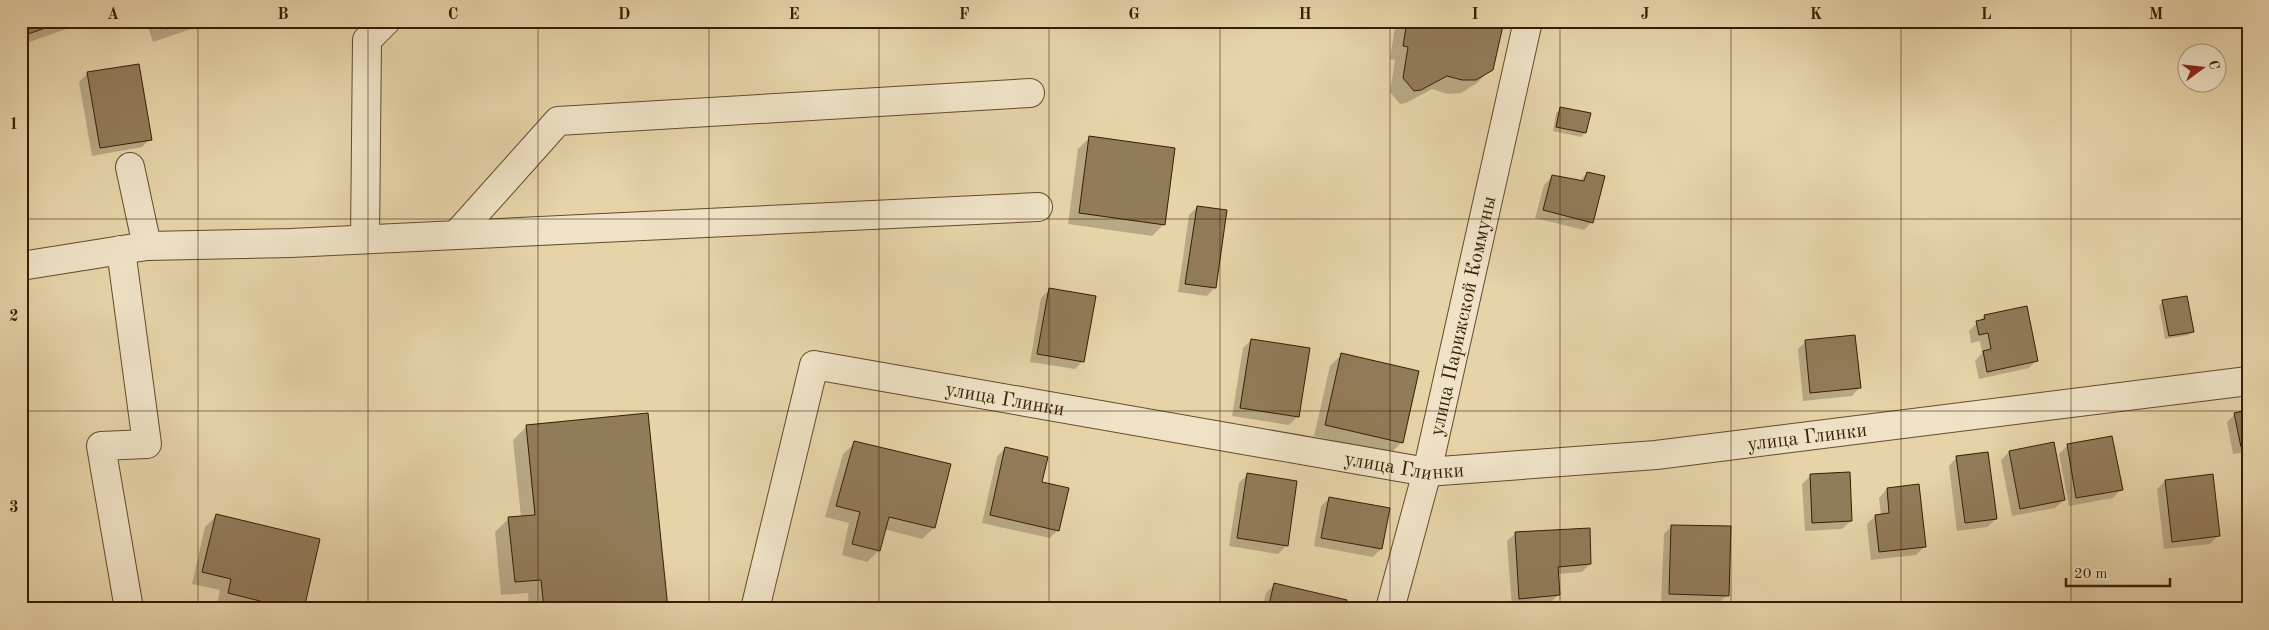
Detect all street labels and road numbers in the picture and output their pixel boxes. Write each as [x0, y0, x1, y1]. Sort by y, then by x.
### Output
street label: улица Парижской Коммуны [1427, 194, 1501, 438]
street label: улица Глинки [944, 380, 1066, 421]
street label: улица Глинки [1746, 421, 1868, 456]
street label: улица Глинки [1343, 450, 1465, 485]

